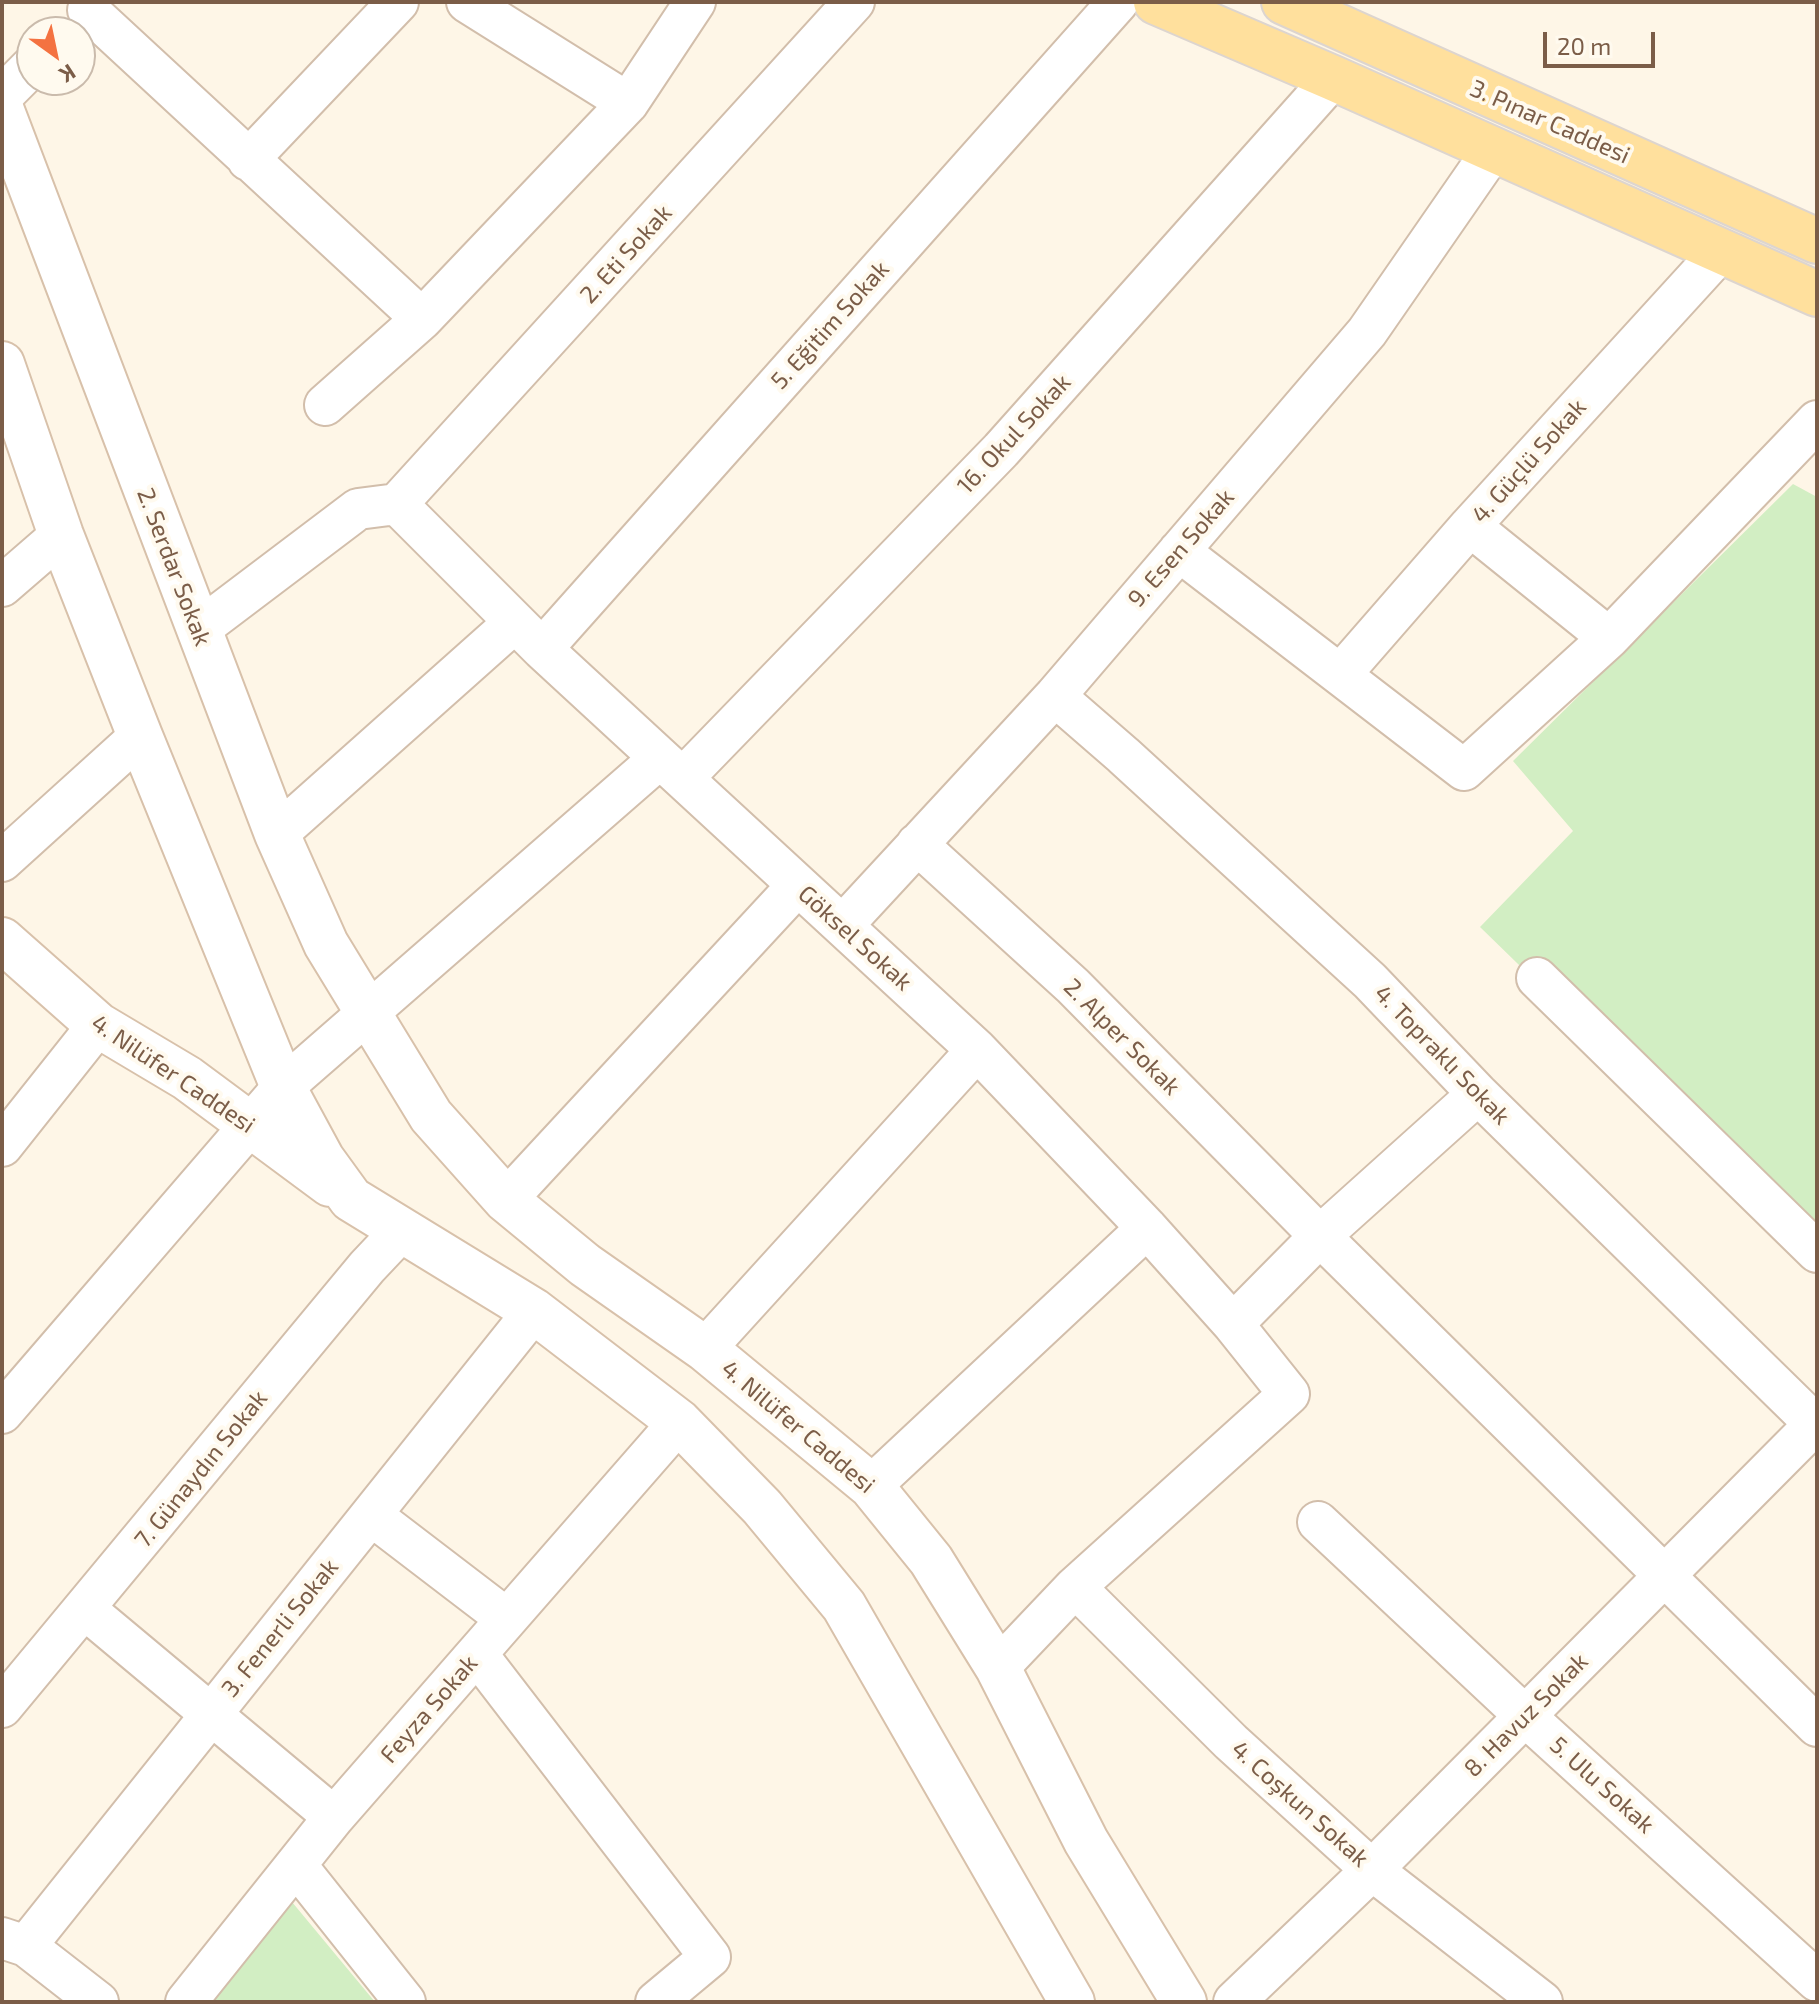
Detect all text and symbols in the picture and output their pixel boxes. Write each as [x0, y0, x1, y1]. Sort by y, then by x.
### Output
north arrow [16, 16, 96, 96]
scale bar [1547, 16, 1659, 66]
text: 20 m [1557, 31, 1611, 60]
text: K [55, 60, 81, 89]
street label: 3. Pınar Caddesi [1466, 74, 1634, 170]
street label: 2. Eti Sokak [574, 199, 678, 309]
street label: 5. Eğitim Sokak [765, 255, 895, 395]
street label: 16. Okul Sokak [951, 368, 1077, 500]
street label: 4. Güçlü Sokak [1466, 393, 1592, 529]
street label: 9. Esen Sokak [1122, 483, 1240, 613]
street label: 2. Serdar Sokak [131, 484, 217, 650]
street label: Göksel Sokak [792, 879, 918, 997]
street label: 2. Alper Sokak [1058, 973, 1186, 1101]
street label: 4. Topraklı Sokak [1368, 979, 1516, 1131]
street label: 4. Nilüfer Caddesi [86, 1009, 260, 1139]
street label: 4. Nilüfer Caddesi [715, 1354, 881, 1500]
street label: 7. Günaydın Sokak [129, 1384, 273, 1554]
street label: 3. Fenerli Sokak [216, 1553, 344, 1703]
street label: 8. Havuz Sokak [1458, 1647, 1594, 1783]
street label: Feyza Sokak [374, 1649, 484, 1769]
street label: 5. Ulu Sokak [1544, 1731, 1660, 1839]
street label: 4. Coşkun Sokak [1225, 1735, 1375, 1873]

